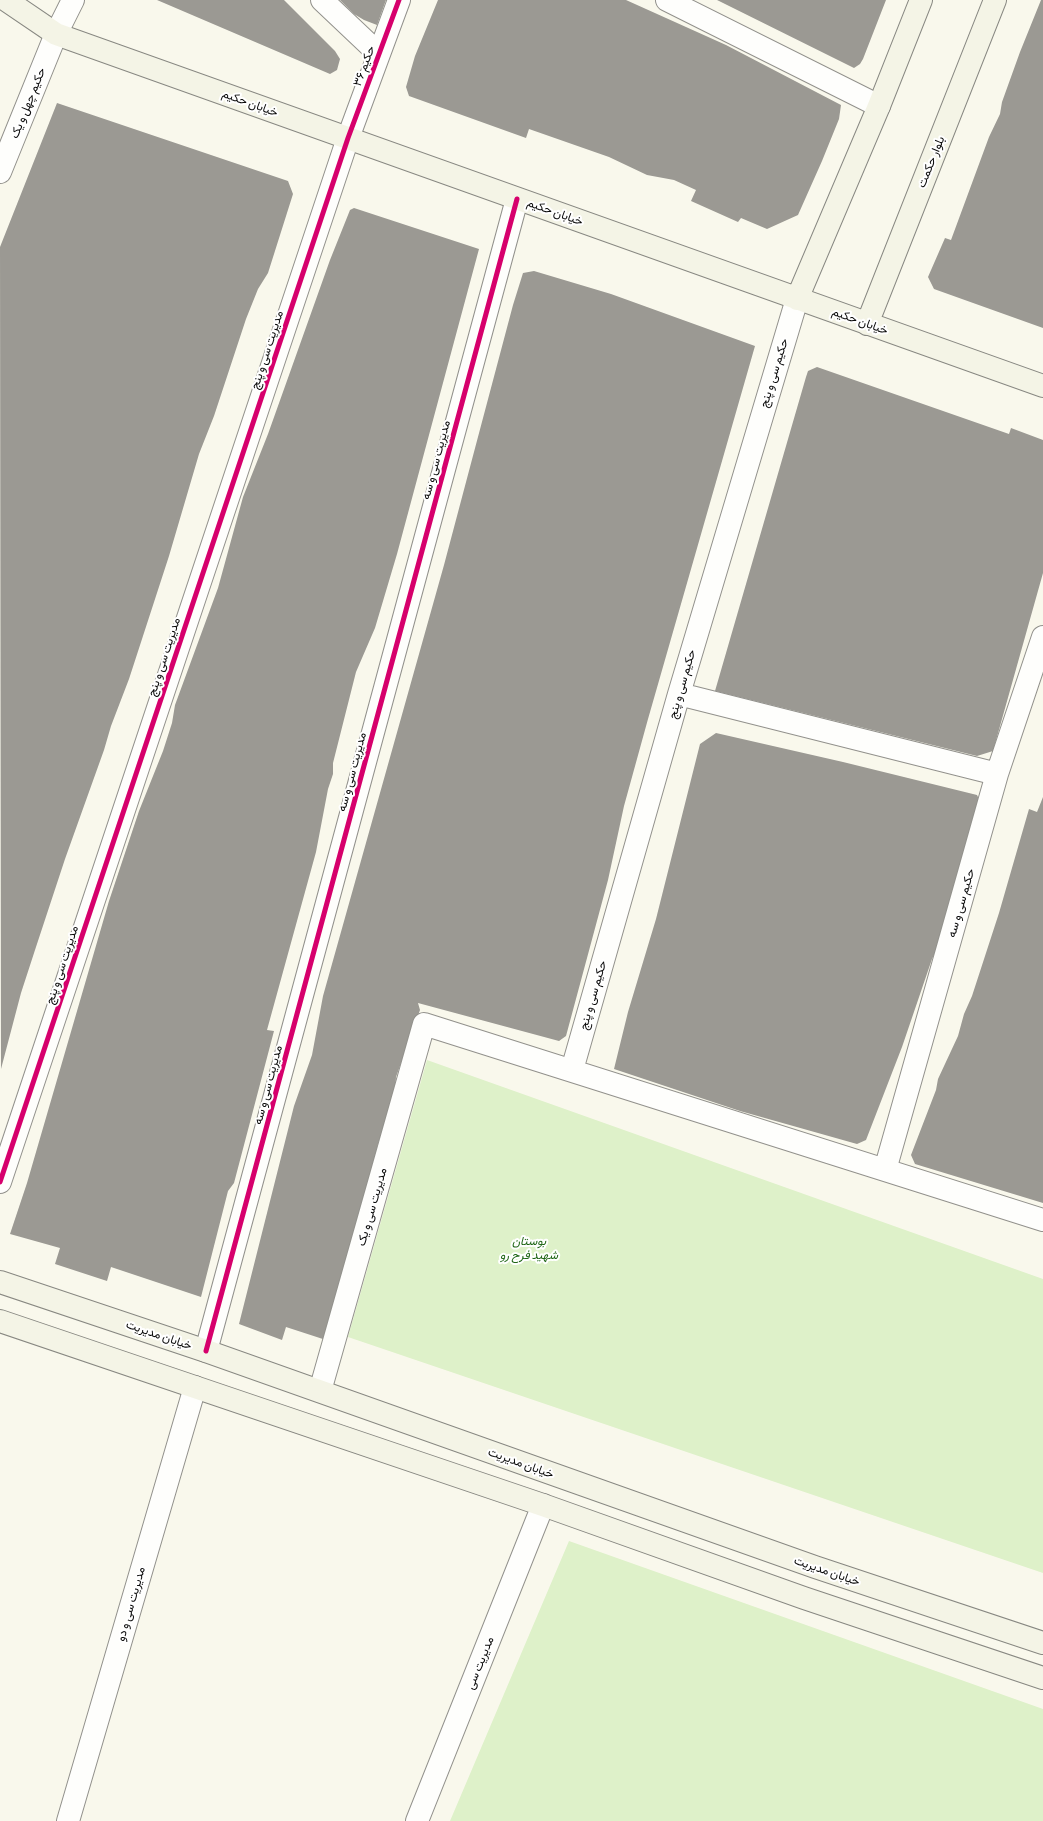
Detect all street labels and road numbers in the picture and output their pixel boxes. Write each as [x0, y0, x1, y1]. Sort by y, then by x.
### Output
street label: حکیم ۳۶ [350, 44, 378, 88]
street label: حکیم چهل و یک [7, 65, 49, 141]
street label: خیابان حکیم [220, 86, 280, 120]
street label: بلوار حکمت [914, 134, 948, 190]
street label: خیابان حکیم [525, 195, 585, 229]
street label: خیابان حکیم [830, 304, 890, 338]
street label: مدیریت سی و پنج [248, 309, 286, 391]
street label: حکیم سی و پنج [757, 337, 791, 409]
street label: مدیریت سی و سه [419, 419, 453, 501]
street label: مدیریت سی و پنج [145, 616, 183, 698]
street label: حکیم سی و پنج [665, 648, 699, 720]
street label: مدیریت سی و سه [335, 731, 369, 813]
street label: حکیم سی و سه [944, 867, 978, 939]
street label: مدیریت سی و پنج [43, 924, 81, 1006]
street label: حکیم سی و پنج [576, 959, 610, 1031]
street label: مدیریت سی و سه [251, 1044, 285, 1126]
street label: مدیریت سی و یک [354, 1166, 390, 1248]
street label: خیابان مدیریت [124, 1317, 194, 1353]
street label: خیابان مدیریت [486, 1444, 556, 1482]
street label: خیابان مدیریت [792, 1553, 862, 1589]
street label: مدیریت سی و دو [113, 1565, 149, 1643]
street label: مدیریت سی [463, 1634, 497, 1692]

